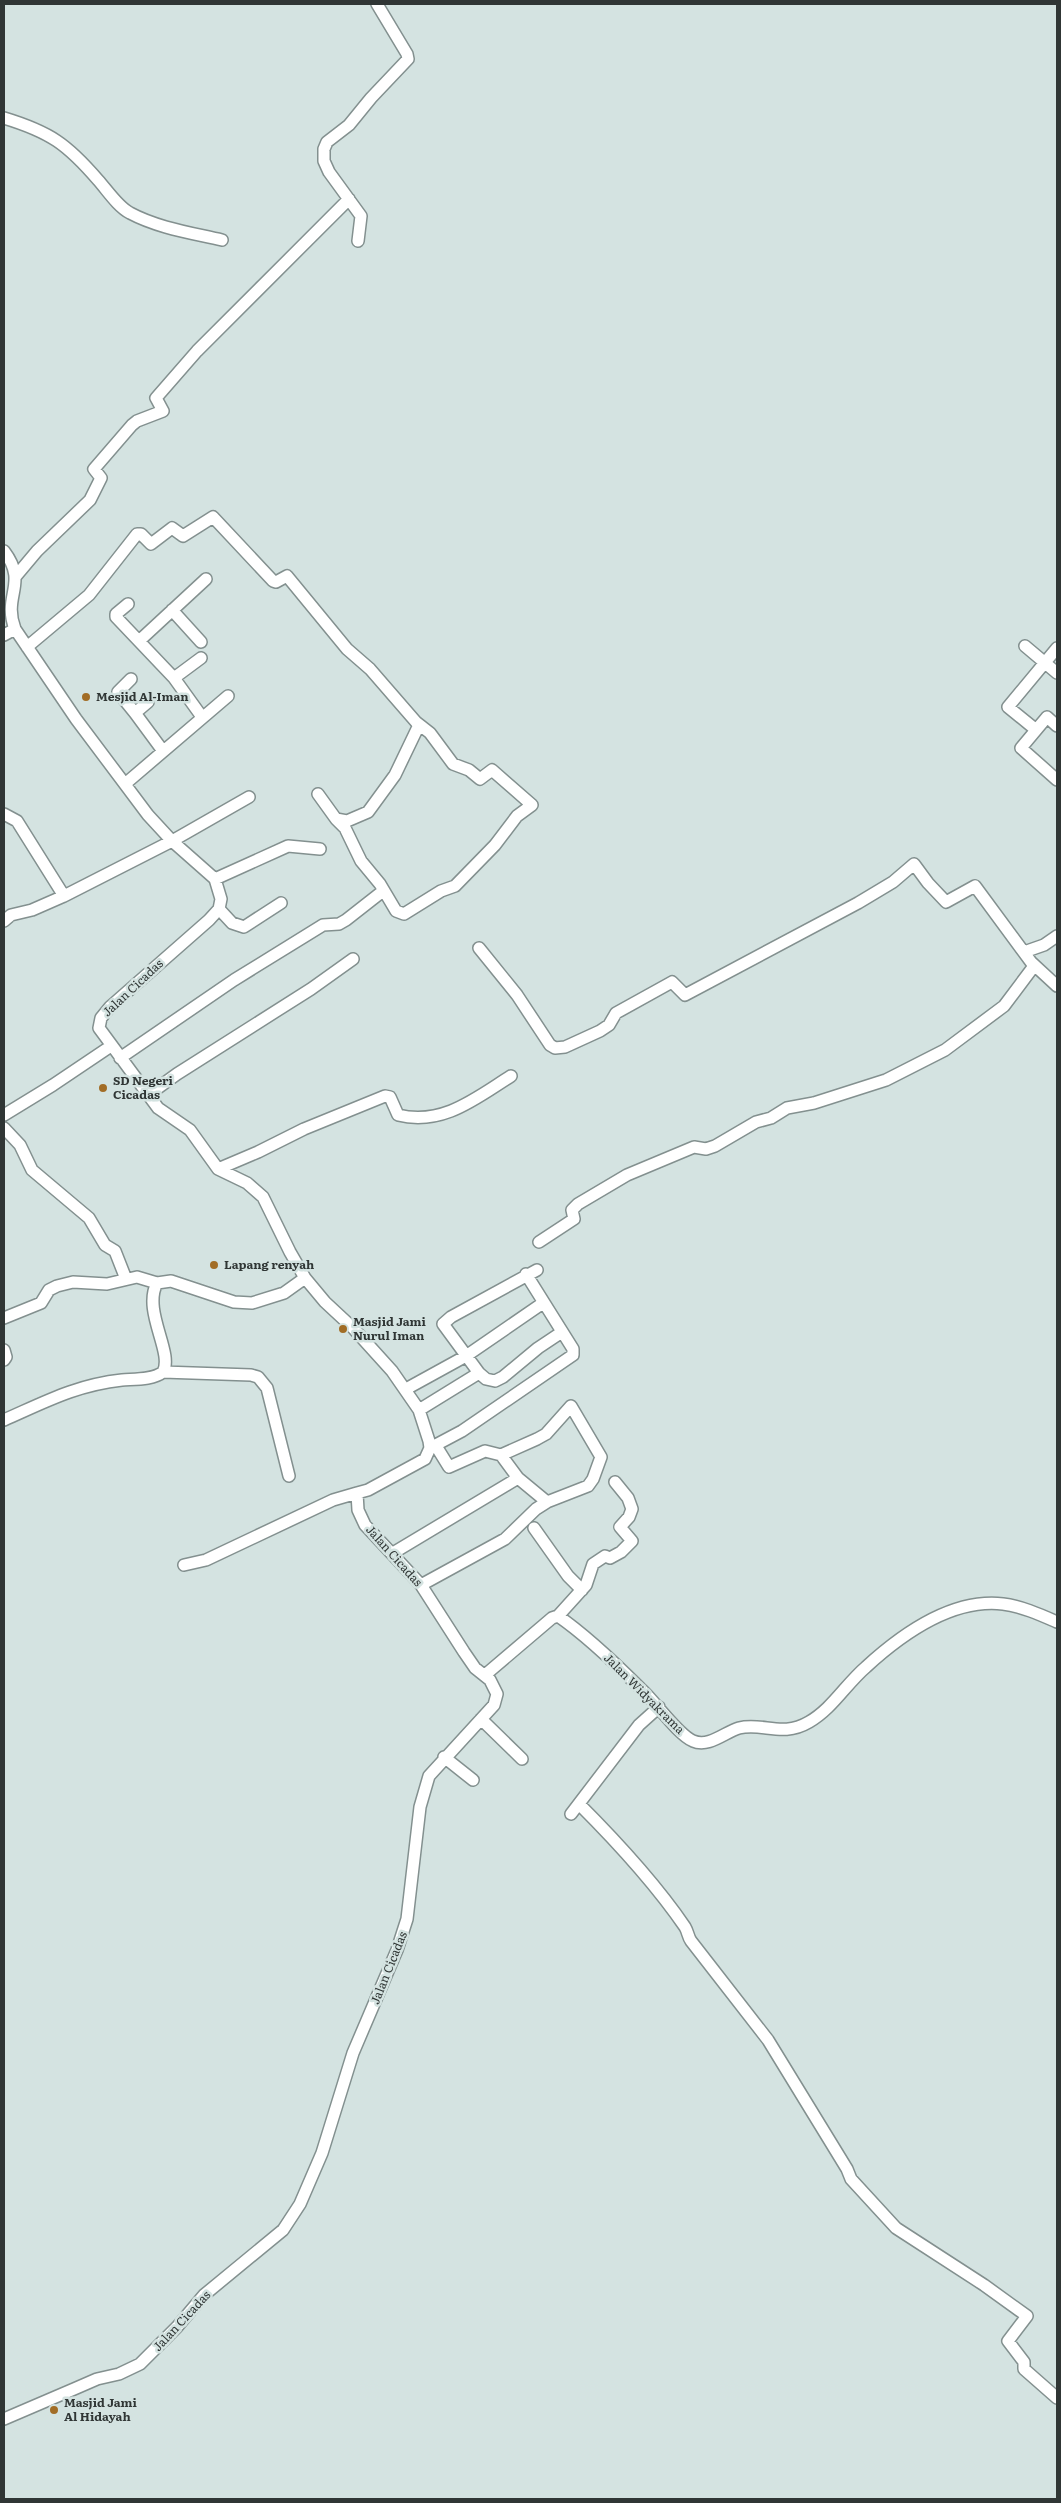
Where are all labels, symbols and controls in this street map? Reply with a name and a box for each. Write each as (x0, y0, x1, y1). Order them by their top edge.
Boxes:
place label: Mesjid Al-Iman (96, 687, 189, 705)
marker: Mesjid Al-Iman (80, 691, 92, 703)
street label: Jalan Cicadas (98, 954, 167, 1020)
place label: SD Negeri Cicadas (113, 1071, 174, 1103)
marker: SD Negeri Cicadas (97, 1082, 109, 1094)
place label: Lapang renyah (224, 1255, 314, 1273)
marker: Lapang renyah (208, 1259, 220, 1271)
place label: Masjid Jami Nurul Iman (353, 1312, 427, 1344)
marker: Masjid Jami Nurul Iman (337, 1323, 349, 1335)
street label: Jalan Cicadas (362, 1521, 428, 1590)
street label: Jalan Widyakrama (600, 1649, 690, 1738)
street label: Jalan Cicadas (365, 1928, 411, 2007)
street label: Jalan Cicadas (148, 2286, 215, 2355)
place label: Masjid Jami Al Hidayah (64, 2393, 138, 2425)
marker: Masjid Jami Al Hidayah (48, 2404, 60, 2416)

